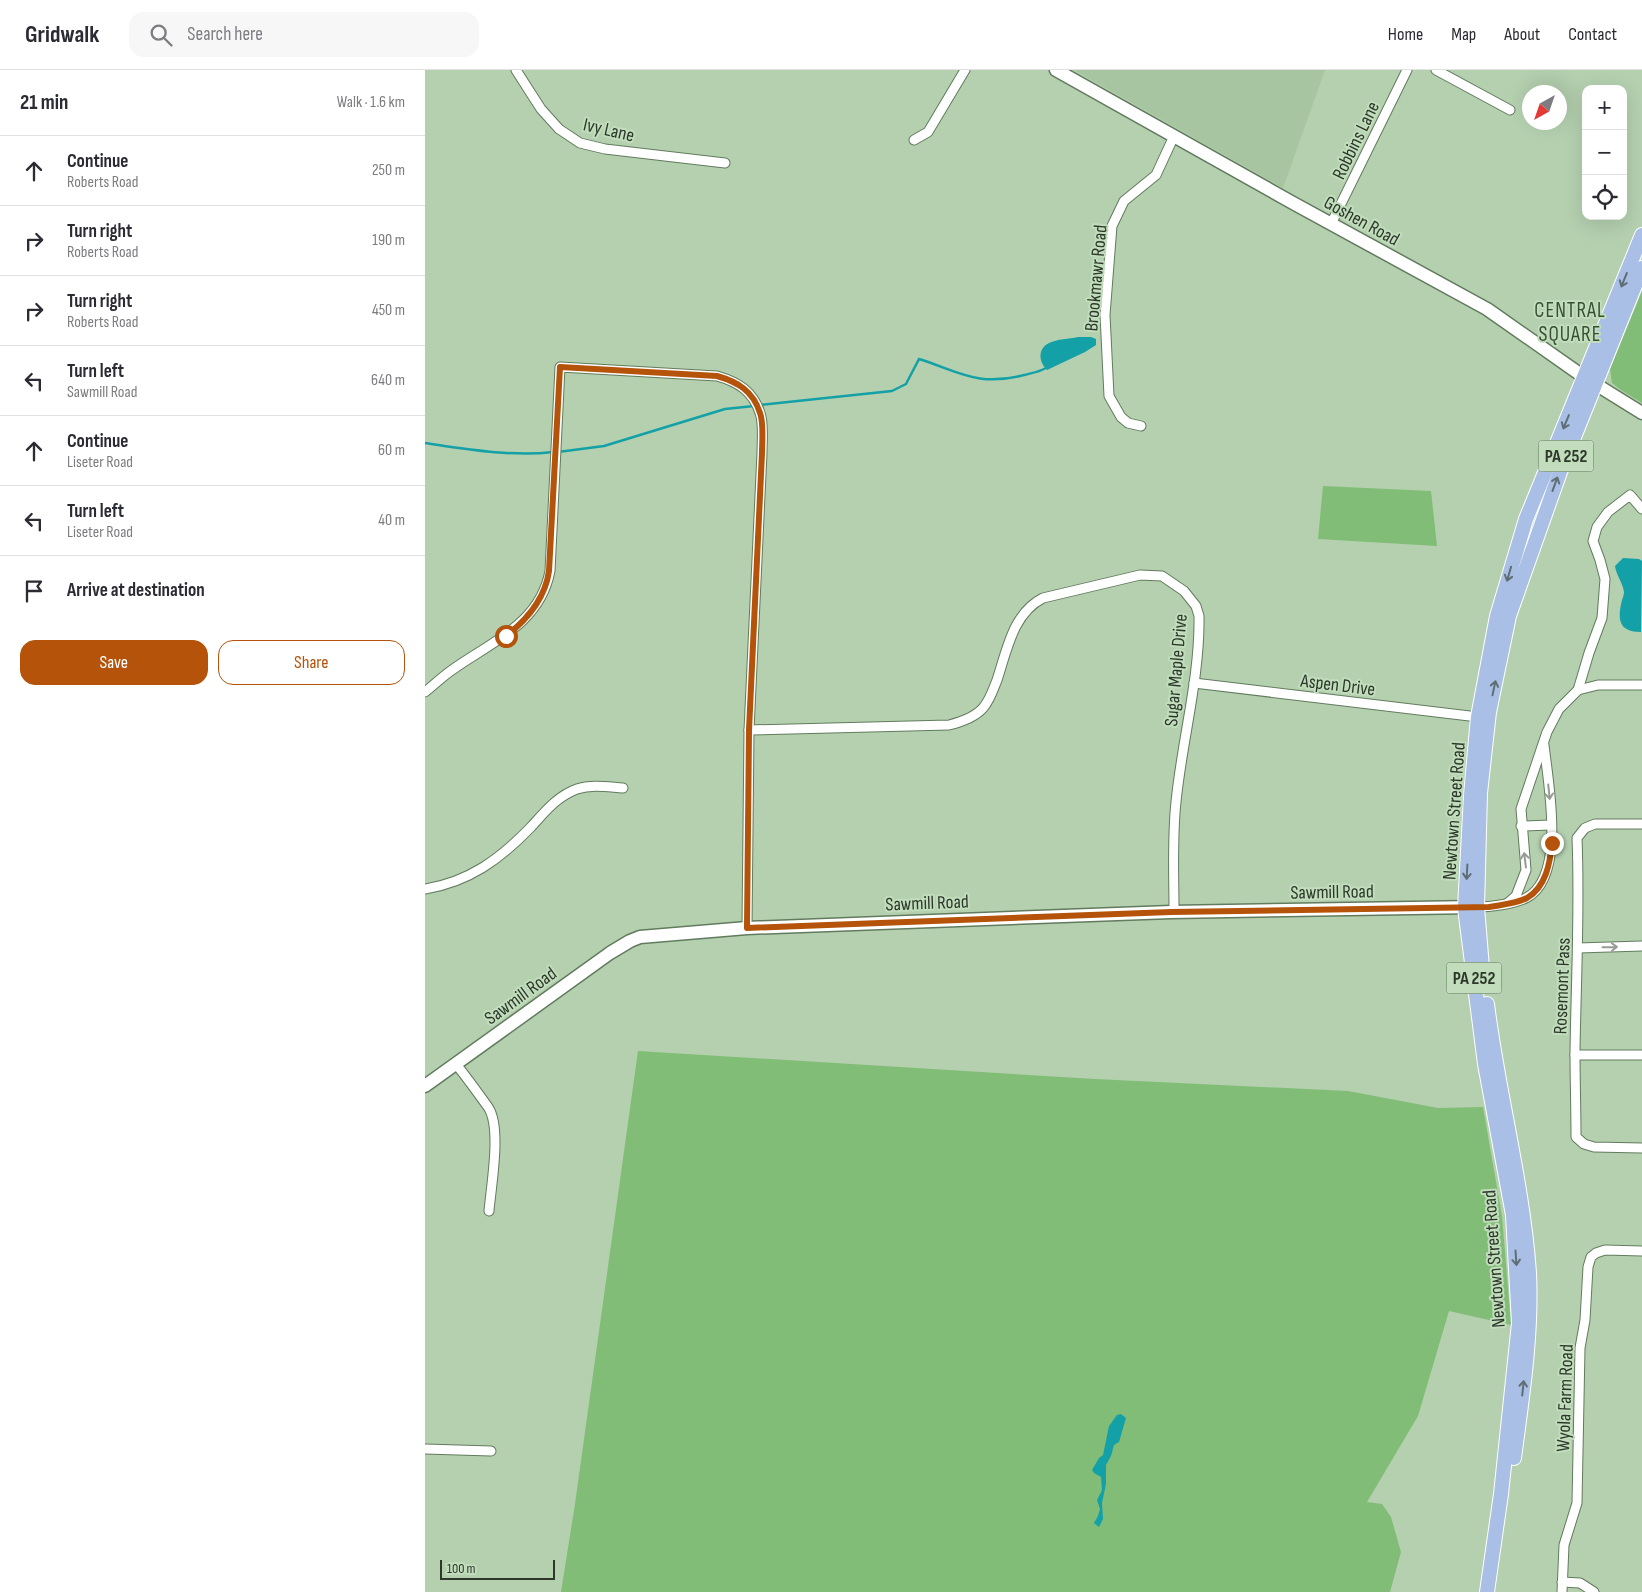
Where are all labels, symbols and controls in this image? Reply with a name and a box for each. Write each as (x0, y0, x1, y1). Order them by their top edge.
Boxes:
search box (129, 12, 479, 57)
text: Gridwalk (25, 20, 99, 49)
icon: search (147, 21, 175, 49)
text: Search here (187, 23, 263, 46)
text: Home (1388, 24, 1423, 45)
text: Map (1451, 24, 1476, 45)
text: About (1504, 24, 1540, 45)
text: Contact (1568, 24, 1617, 45)
north arrow (1522, 85, 1567, 130)
map controls (1582, 85, 1627, 220)
button: + (1582, 85, 1627, 130)
text: 21 min (20, 90, 68, 115)
text: Walk · 1.6 km (337, 93, 405, 112)
street label: Robbins Lane (1328, 98, 1385, 183)
street label: Ivy Lane (581, 113, 636, 147)
button: − (1582, 130, 1627, 175)
text: Continue (67, 150, 128, 173)
icon: ahead (20, 157, 48, 185)
text: 250 m (372, 161, 405, 180)
text: Roberts Road (67, 173, 138, 192)
button: locate (1582, 175, 1627, 220)
street label: Goshen Road (1319, 191, 1403, 251)
text: Turn right (67, 220, 132, 243)
street label: Brookmawr Road (1080, 224, 1113, 332)
icon: right (20, 227, 48, 255)
text: 190 m (372, 231, 405, 250)
text: Roberts Road (67, 243, 138, 262)
one-way arrow (1618, 272, 1628, 287)
text: Turn right (67, 290, 132, 313)
icon: right (20, 297, 48, 325)
district label: CENTRAL SQUARE (1534, 298, 1606, 347)
text: 450 m (372, 301, 405, 320)
text: Roberts Road (67, 313, 138, 332)
text: Turn left (67, 360, 124, 383)
icon: left (20, 367, 48, 395)
text: 640 m (371, 371, 405, 390)
text: Sawmill Road (67, 383, 137, 402)
one-way arrow (1560, 414, 1569, 429)
text: Continue (67, 430, 128, 453)
icon: ahead (20, 437, 48, 465)
text: 60 m (378, 441, 405, 460)
road number: PA 252 (1539, 441, 1593, 472)
text: Liseter Road (67, 453, 133, 472)
one-way arrow (1551, 477, 1560, 492)
text: Turn left (67, 500, 124, 523)
icon: left (20, 507, 48, 535)
text: 40 m (378, 511, 405, 530)
text: Liseter Road (67, 523, 133, 542)
one-way arrow (1504, 565, 1514, 581)
icon: arrive (20, 577, 48, 605)
text: Arrive at destination (67, 579, 205, 602)
street label: Sugar Maple Drive (1160, 613, 1193, 727)
route start (495, 625, 518, 648)
button: Save (20, 640, 208, 685)
button: Share (218, 640, 405, 685)
street label: Aspen Drive (1298, 669, 1376, 701)
one-way arrow (1490, 680, 1500, 696)
street label: Newtown Street Road (1438, 741, 1471, 881)
one-way arrow (1544, 784, 1554, 800)
route end (1541, 832, 1564, 855)
one-way arrow (1520, 852, 1530, 868)
one-way arrow (1462, 864, 1472, 880)
street label: Sawmill Road (1290, 880, 1374, 905)
street label: Sawmill Road (885, 891, 969, 916)
street label: Rosemont Pass (1549, 937, 1576, 1035)
one-way arrow (1602, 942, 1618, 952)
street label: Sawmill Road (480, 962, 561, 1030)
road number: PA 252 (1447, 962, 1501, 994)
street label: Newtown Street Road (1478, 1189, 1511, 1329)
one-way arrow (1511, 1250, 1520, 1266)
street label: Wyola Farm Road (1552, 1344, 1579, 1452)
one-way arrow (1518, 1380, 1528, 1396)
scale bar (440, 1557, 555, 1580)
text: 100 m (447, 1560, 476, 1577)

